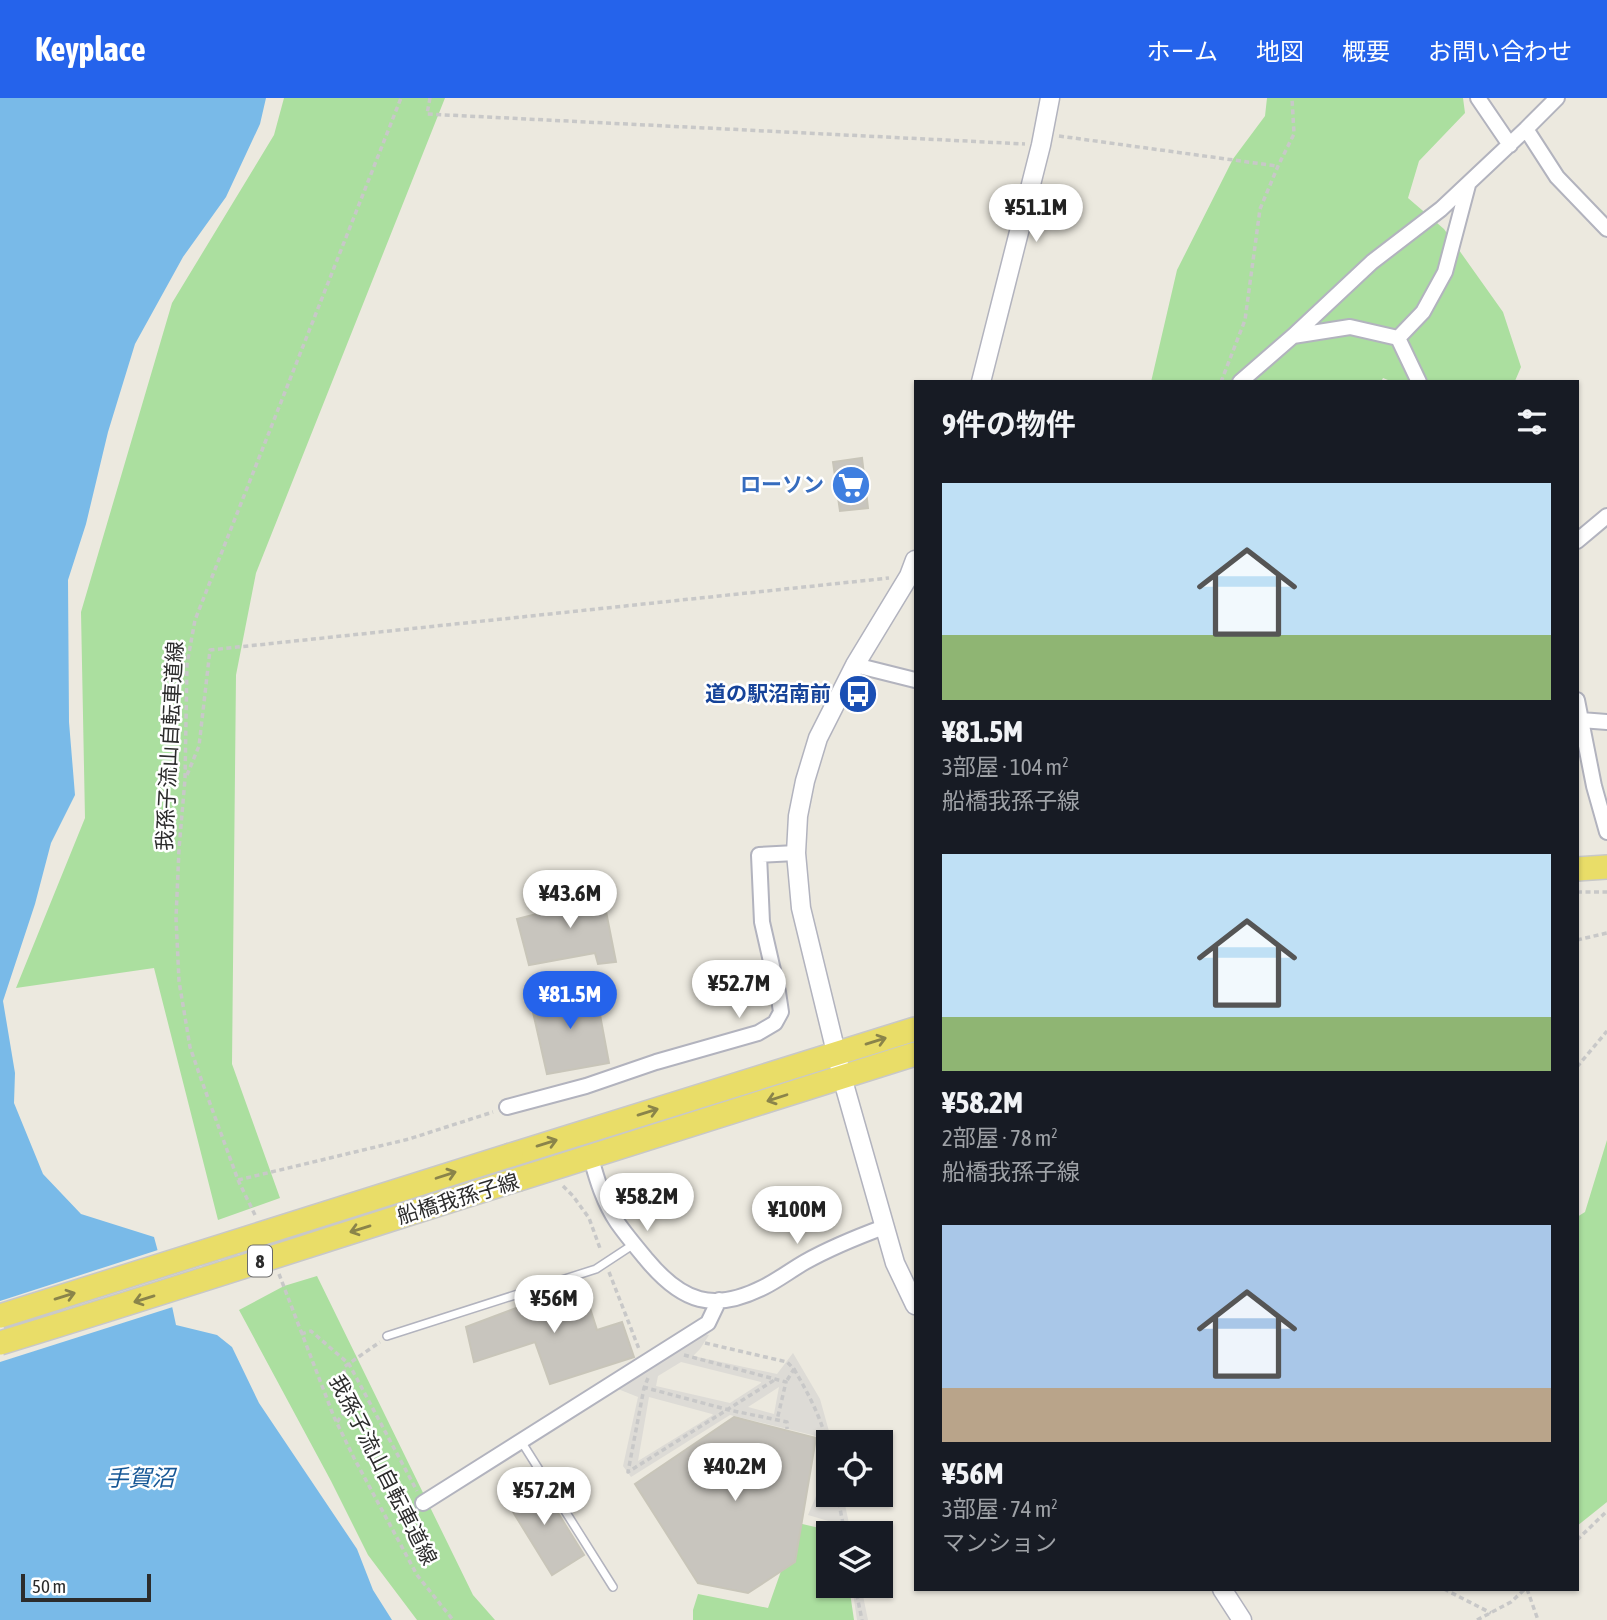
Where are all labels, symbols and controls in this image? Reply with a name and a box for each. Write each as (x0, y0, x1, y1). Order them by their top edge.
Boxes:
text: Keyplace (35, 30, 146, 68)
text: ホーム (1147, 38, 1218, 65)
text: 地図 (1256, 38, 1304, 65)
text: 概要 (1342, 38, 1390, 65)
text: お問い合わせ (1428, 38, 1572, 65)
pin: ¥51.1M (979, 184, 1093, 244)
text: ¥51.1M (1005, 194, 1067, 220)
icon: filters (1513, 403, 1551, 441)
text: 9件の物件 (942, 407, 1076, 441)
supermarket icon: ローソン (830, 464, 872, 506)
place label: ローソン (740, 472, 824, 496)
icon: home (1184, 529, 1310, 655)
street label: 我孫子流山自転車道線 (152, 640, 186, 851)
bus stop icon: 道の駅沼南前 (837, 673, 879, 715)
place label: 道の駅沼南前 (705, 681, 831, 705)
text: ¥81.5M (942, 714, 1023, 748)
text: 3部屋 · 104 m² (942, 754, 1069, 780)
text: 船橋我孫子線 (942, 788, 1080, 814)
pin: ¥43.6M (513, 870, 627, 930)
text: ¥43.6M (539, 880, 601, 906)
icon: home (1184, 900, 1310, 1026)
pin: ¥52.7M (682, 960, 796, 1020)
text: ¥52.7M (708, 970, 770, 996)
pin: ¥81.5M (513, 972, 627, 1031)
text: ¥81.5M (539, 981, 601, 1007)
one-way arrow (864, 1034, 886, 1047)
text: ¥58.2M (942, 1085, 1023, 1119)
one-way arrow (766, 1092, 788, 1105)
one-way arrow (636, 1105, 658, 1118)
text: 2部屋 · 78 m² (942, 1125, 1058, 1151)
one-way arrow (535, 1136, 557, 1149)
text: 船橋我孫子線 (942, 1159, 1080, 1185)
street label: 船橋我孫子線 (394, 1168, 521, 1228)
one-way arrow (434, 1168, 456, 1181)
pin: ¥58.2M (590, 1174, 704, 1233)
text: ¥58.2M (616, 1183, 678, 1209)
pin: ¥100M (748, 1186, 846, 1246)
text: ¥100M (768, 1196, 826, 1222)
one-way arrow (350, 1223, 372, 1236)
road number: 8 (248, 1246, 272, 1276)
icon: home (1184, 1271, 1310, 1397)
pin: ¥56M (513, 1276, 595, 1335)
text: ¥56M (530, 1285, 578, 1311)
one-way arrow (54, 1288, 76, 1301)
one-way arrow (133, 1294, 155, 1307)
street label: 我孫子流山自転車道線 (326, 1371, 442, 1569)
map controls (816, 1430, 893, 1598)
button: locate (816, 1430, 893, 1507)
pin: ¥40.2M (678, 1444, 792, 1503)
text: ¥40.2M (704, 1453, 766, 1479)
text: ¥56M (942, 1456, 1004, 1490)
water label: 手賀沼 (106, 1465, 178, 1491)
pin: ¥57.2M (487, 1468, 601, 1527)
text: ¥57.2M (513, 1477, 575, 1503)
text: 3部屋 · 74 m² (942, 1496, 1058, 1522)
button: layers (816, 1521, 893, 1598)
text: マンション (942, 1530, 1057, 1556)
scale bar (21, 1571, 150, 1603)
text: 50 m (32, 1575, 66, 1597)

